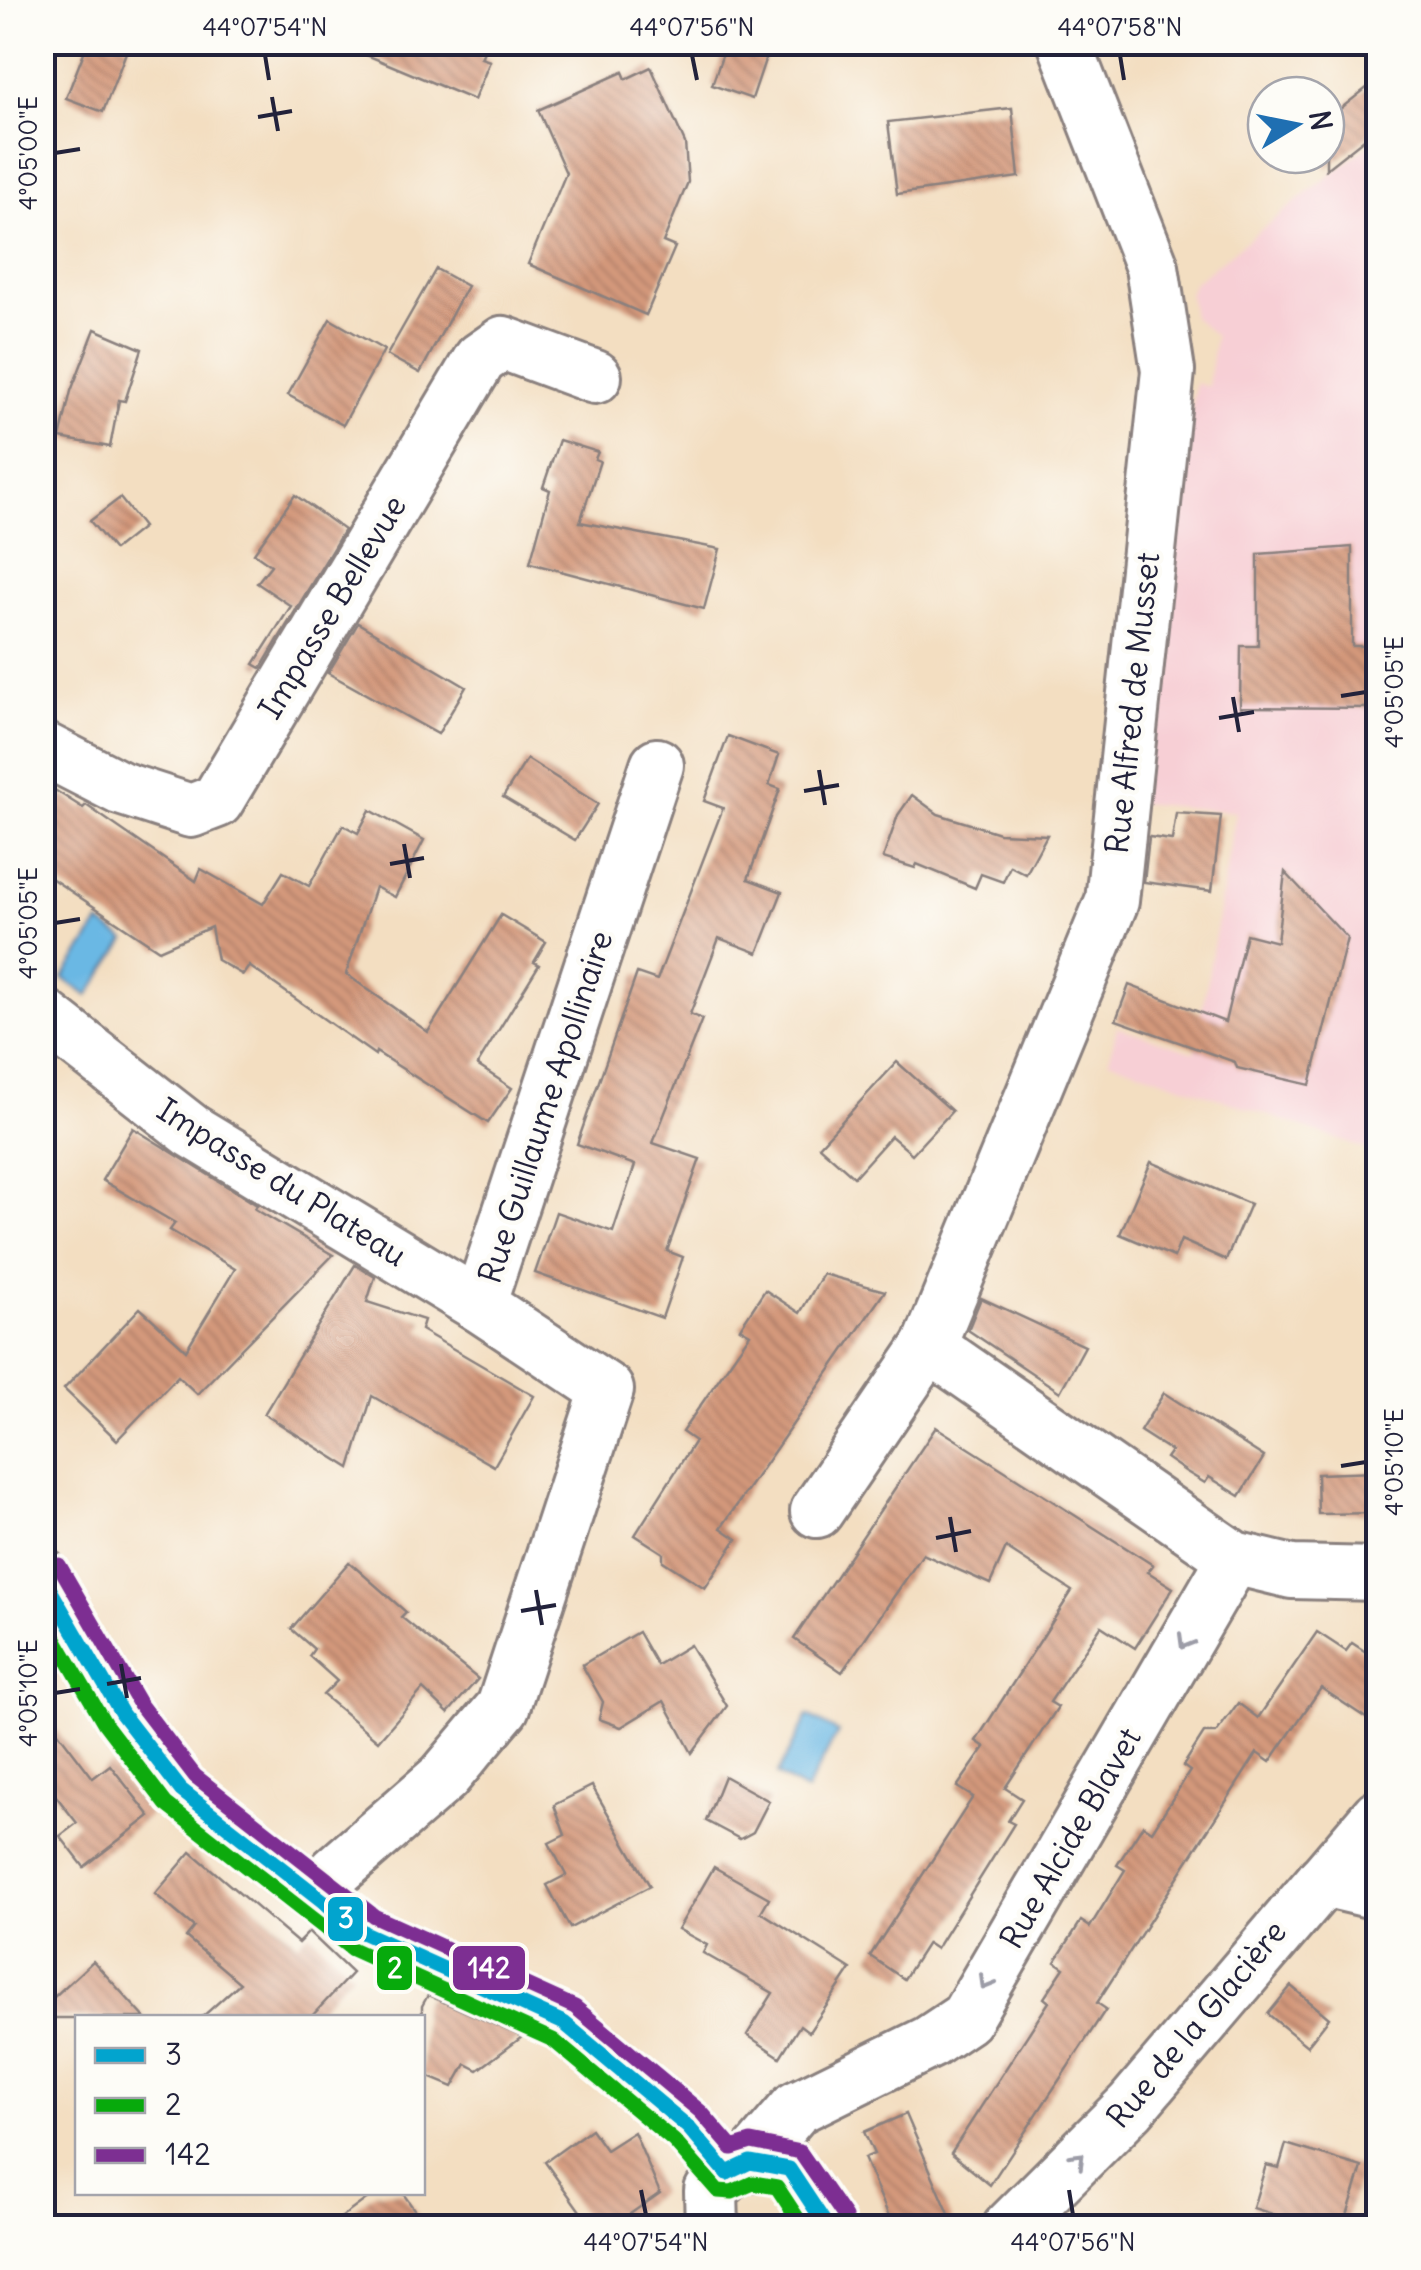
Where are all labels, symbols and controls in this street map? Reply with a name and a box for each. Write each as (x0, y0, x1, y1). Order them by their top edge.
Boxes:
text: 44°07'54"N (202, 11, 328, 43)
text: 44°07'56"N (630, 11, 754, 43)
text: 44°07'58"N (1058, 11, 1182, 43)
north arrow (1246, 75, 1346, 175)
text: 4°05'00"E (12, 96, 44, 210)
text: N (1301, 108, 1340, 133)
street label: Impasse Bellevue (249, 488, 415, 726)
street label: Rue Alfred de Musset (1096, 550, 1168, 856)
text: 4°05'05"E (1378, 636, 1410, 748)
text: 4°05'05"E (12, 867, 44, 979)
street label: Rue Guillaume Apollinaire (469, 926, 621, 1288)
street label: Impasse du Plateau (150, 1089, 414, 1275)
text: 4°05'10"E (1378, 1408, 1410, 1516)
one-way arrow (1177, 1631, 1197, 1649)
text: 4°05'10"E (12, 1639, 44, 1747)
street label: Rue Alcide Blavet (990, 1720, 1150, 1956)
line badge: 3 (326, 1895, 365, 1943)
text: 3 (338, 1900, 354, 1936)
street label: Rue de la Glacière (1097, 1912, 1295, 2136)
line badge: 2 (375, 1944, 414, 1992)
line badge: 142 (451, 1944, 527, 1992)
text: 2 (387, 1950, 403, 1986)
text: 142 (468, 1950, 510, 1986)
one-way arrow (979, 1973, 998, 1991)
legend (75, 2015, 425, 2195)
text: 3 (165, 2035, 182, 2073)
text: 2 (165, 2085, 181, 2123)
text: 142 (165, 2135, 211, 2173)
one-way arrow (1066, 2152, 1084, 2170)
text: 44°07'54"N (583, 2226, 709, 2258)
text: 44°07'56"N (1011, 2226, 1135, 2258)

